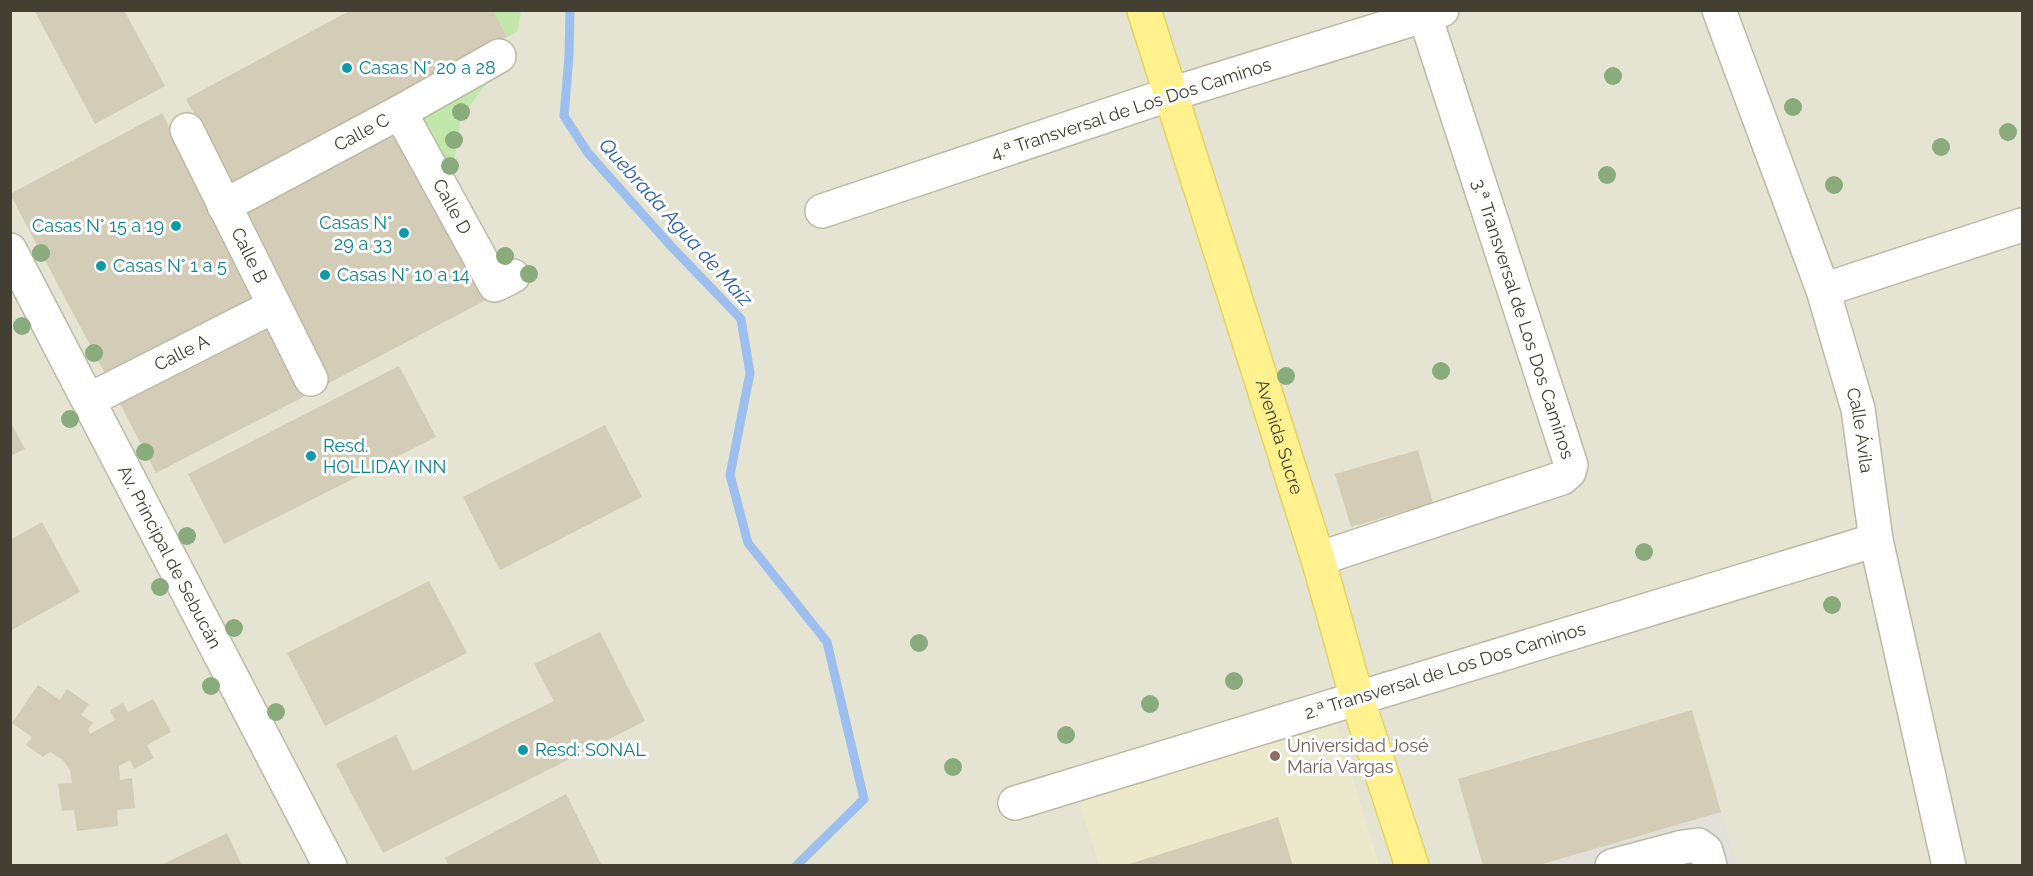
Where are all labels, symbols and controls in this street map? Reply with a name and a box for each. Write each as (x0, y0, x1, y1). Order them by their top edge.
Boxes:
street label: 4.ª Transversal de Los Dos Caminos (988, 53, 1274, 164)
place label: Casas N° 20 a 28 (359, 57, 496, 78)
marker: Casas N° 20 a 28 (340, 61, 354, 75)
street label: Calle C (330, 109, 393, 155)
water label: Quebrada Agua de Maíz (594, 133, 758, 311)
street label: Calle D (429, 175, 476, 238)
street label: 3.ª Transversal de Los Dos Caminos (1468, 176, 1579, 462)
place label: Casas N° 29 a 33 (319, 212, 392, 254)
place label: Casas N° 15 a 19 (32, 215, 164, 236)
marker: Casas N° 15 a 19 (169, 219, 183, 233)
street label: Calle B (227, 224, 272, 286)
marker: Casas N° 29 a 33 (397, 226, 411, 240)
place label: Casas N° 1 a 5 (113, 255, 227, 276)
marker: Casas N° 1 a 5 (94, 259, 108, 273)
place label: Casas N° 10 a 14 (337, 264, 470, 285)
marker: Casas N° 10 a 14 (318, 268, 332, 282)
street label: Calle A (151, 330, 212, 375)
street label: Avenida Sucre (1252, 377, 1308, 498)
street label: Calle Ávila (1842, 385, 1878, 474)
place label: Resd. HOLLIDAY INN (323, 435, 446, 477)
marker: Resd. HOLLIDAY INN (304, 449, 318, 463)
street label: Av. Principal de Sebucán (114, 462, 226, 652)
street label: 2.ª Transversal de Los Dos Caminos (1302, 618, 1588, 723)
place label: Universidad José María Vargas (1287, 735, 1429, 777)
place label: Resd: SONAL (535, 739, 646, 760)
marker: Resd: SONAL (516, 743, 530, 757)
marker: Universidad José María Vargas (1268, 749, 1282, 763)

